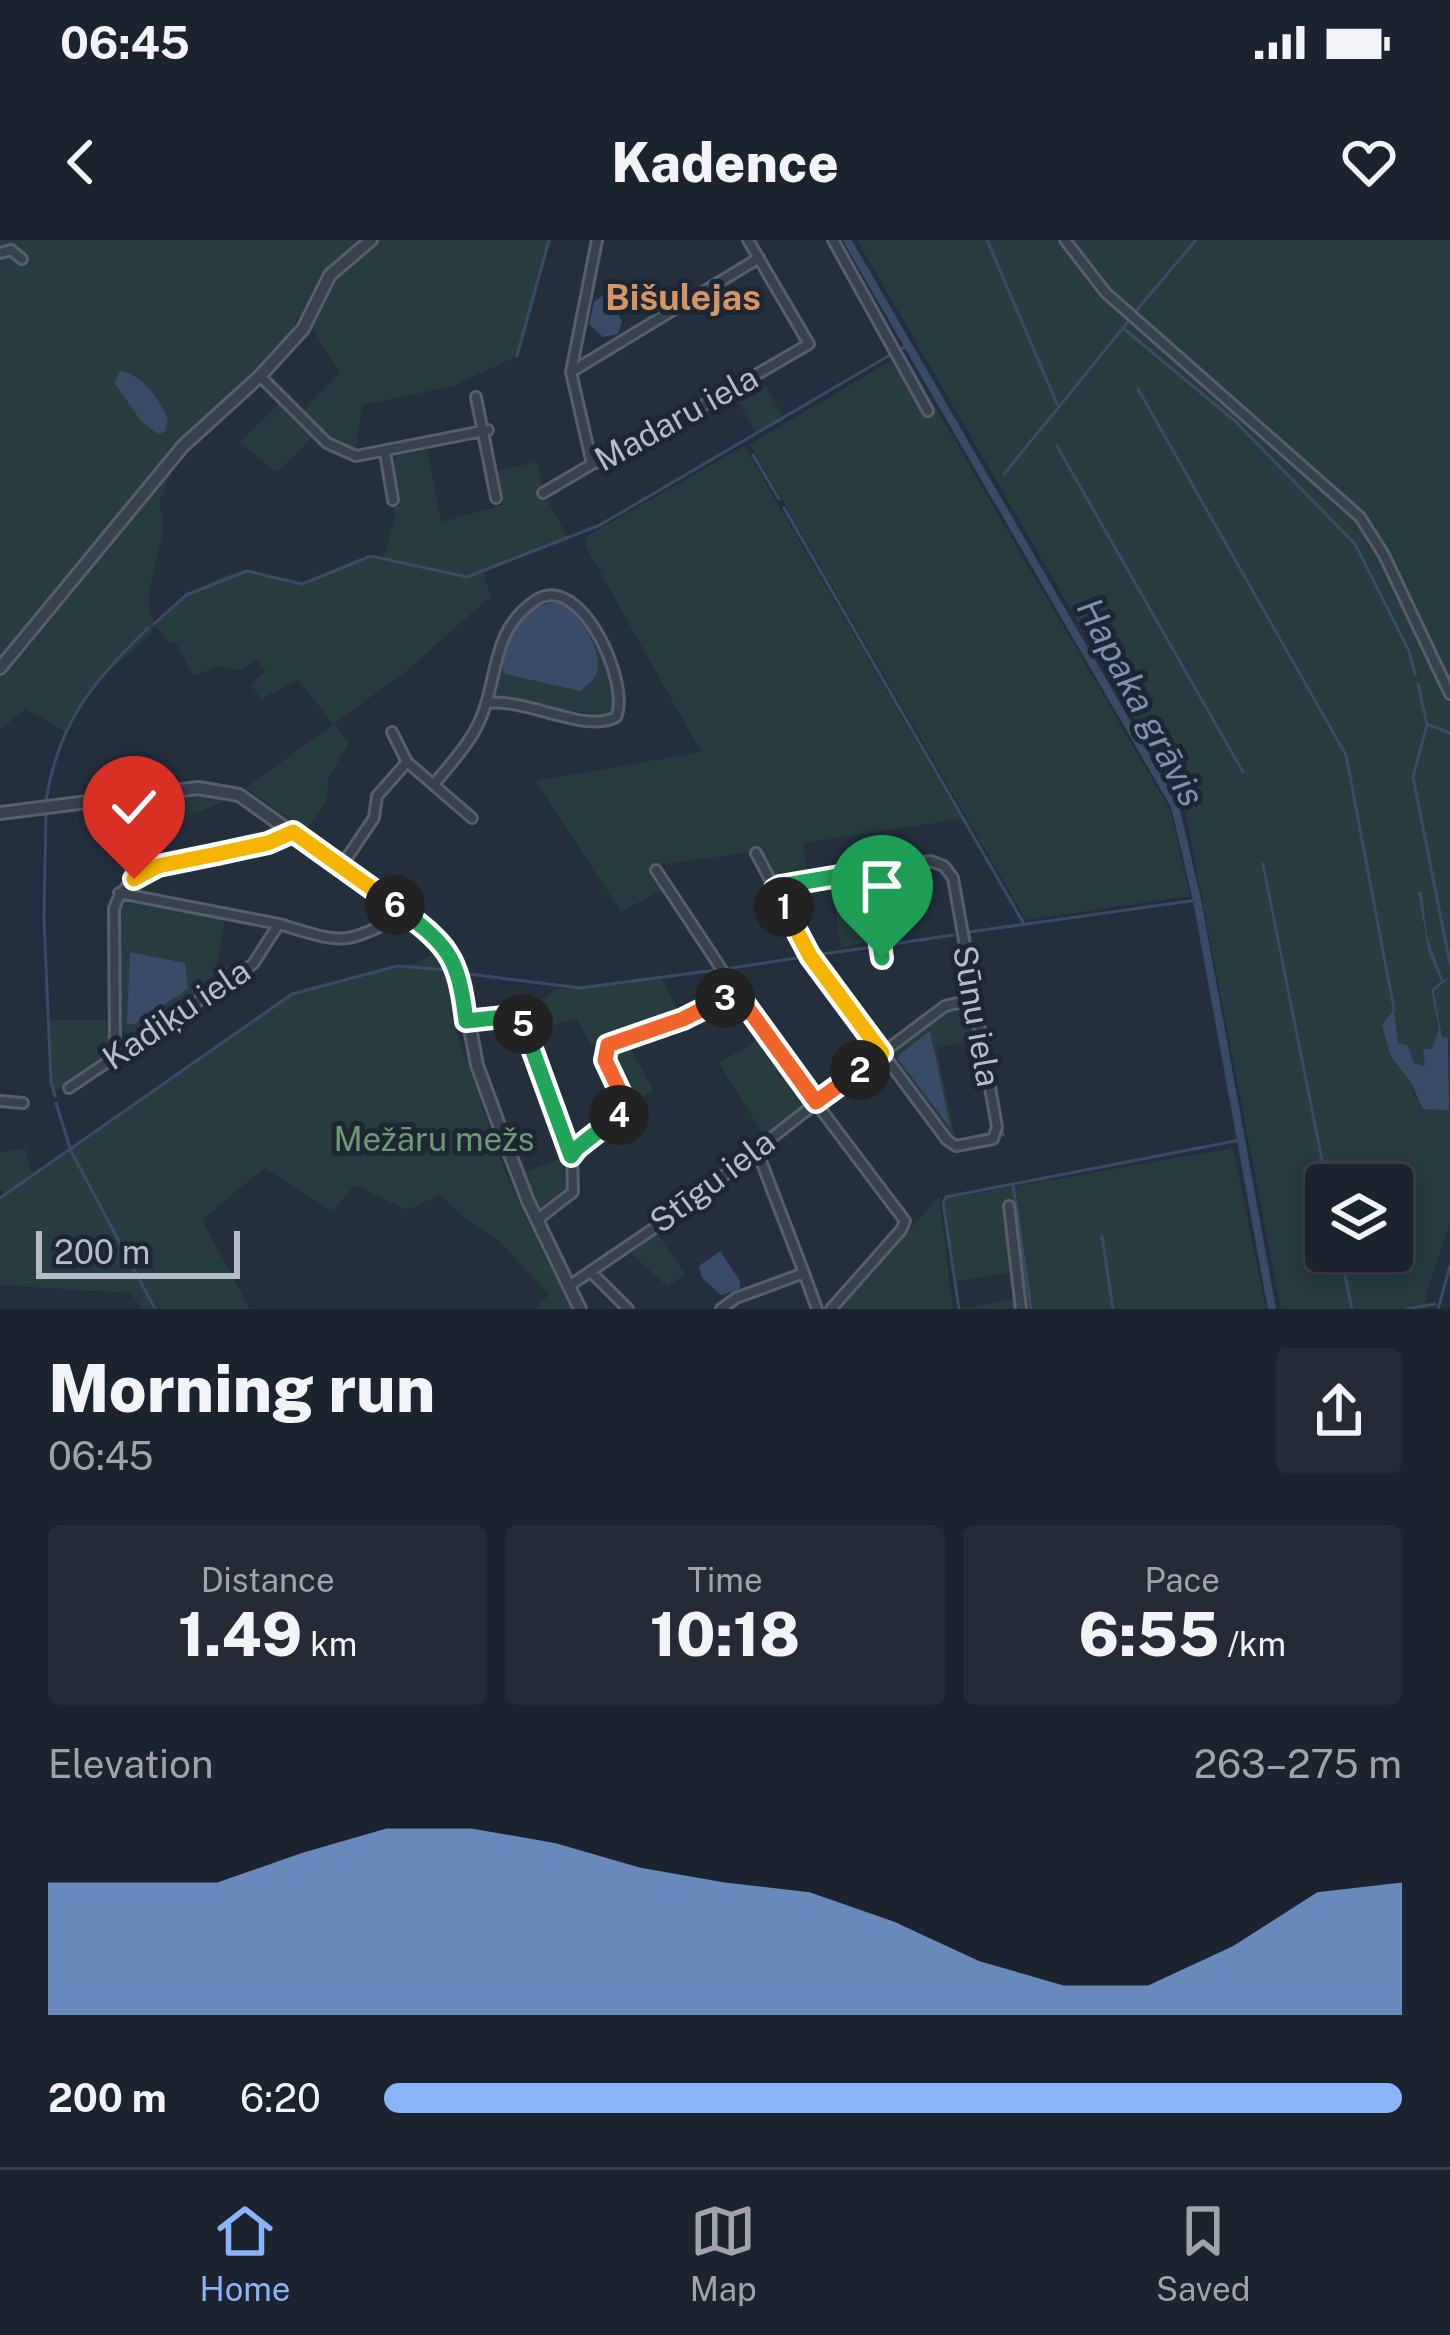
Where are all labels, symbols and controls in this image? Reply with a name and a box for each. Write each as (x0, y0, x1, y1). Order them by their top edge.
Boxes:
text: 06:45 (60, 16, 190, 69)
icon: back (48, 129, 114, 195)
icon: heart (1336, 129, 1402, 195)
text: Kadence (611, 131, 839, 194)
district label: Bišulejas (605, 276, 761, 318)
street label: Madaru iela (588, 358, 764, 478)
water label: Hapaka grāvis (1069, 591, 1213, 813)
pin (83, 756, 185, 879)
icon: check (101, 774, 167, 840)
pin (831, 835, 933, 958)
icon: arrive (849, 853, 915, 919)
pin: 6 (365, 875, 425, 935)
pin: 1 (754, 877, 814, 937)
text: 6 (384, 886, 406, 924)
text: 1 (777, 888, 791, 926)
street label: Sūnu iela (946, 942, 1008, 1090)
street label: Kadiķu iela (95, 951, 257, 1077)
pin: 3 (695, 968, 755, 1028)
text: 3 (714, 979, 736, 1017)
pin: 5 (493, 994, 553, 1054)
text: 5 (512, 1005, 534, 1043)
pin: 2 (830, 1040, 890, 1100)
text: 2 (850, 1051, 870, 1089)
pin: 4 (589, 1085, 649, 1145)
text: 4 (608, 1096, 630, 1134)
park label: Mežāru mežs (333, 1120, 535, 1158)
street label: Stīgu iela (642, 1122, 782, 1240)
map controls (1305, 1164, 1413, 1272)
button: layers (1305, 1164, 1413, 1272)
scale bar (36, 1225, 240, 1278)
text: 200 m (54, 1233, 150, 1271)
button: share (1276, 1348, 1402, 1474)
text: Morning run (48, 1349, 435, 1427)
text: 06:45 (48, 1433, 154, 1479)
text: Distance (201, 1561, 335, 1599)
text: Time (687, 1561, 763, 1599)
text: Pace (1145, 1561, 1220, 1599)
text: 1.49 (178, 1599, 302, 1670)
text: 10:18 (650, 1599, 800, 1670)
text: 6:55 (1079, 1599, 1219, 1670)
text: km (302, 1625, 357, 1663)
text: /km (1219, 1625, 1286, 1663)
text: Elevation (48, 1741, 214, 1787)
text: 263–275 m (1194, 1741, 1402, 1787)
text: 200 m (48, 2075, 167, 2121)
text: 6:20 (240, 2075, 321, 2121)
tab: Home (200, 2198, 291, 2308)
tab: Map (690, 2198, 757, 2308)
tab: Saved (1156, 2198, 1250, 2308)

